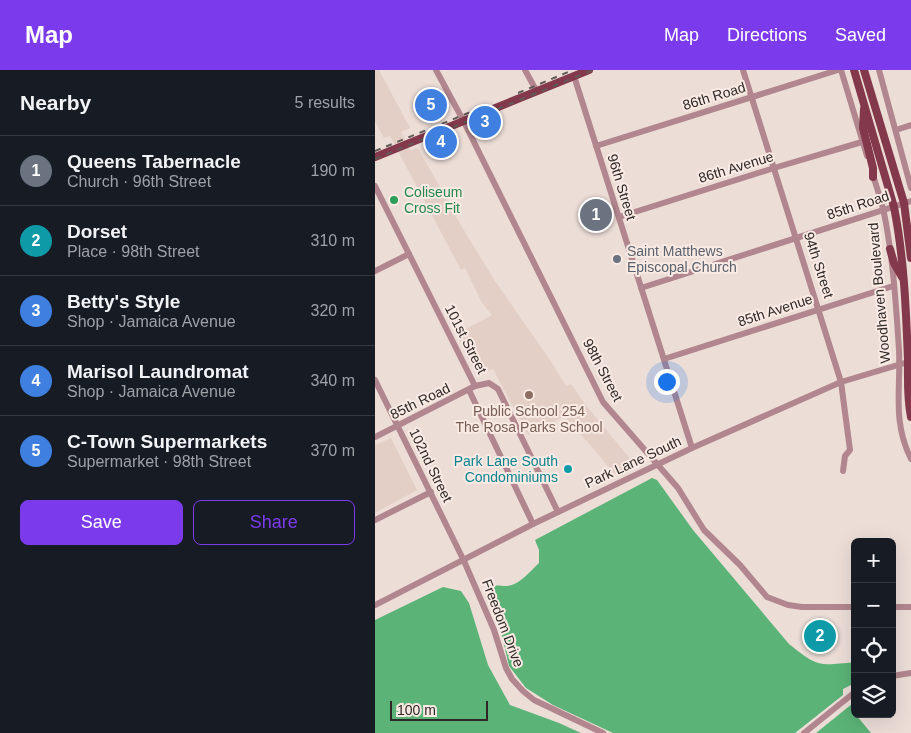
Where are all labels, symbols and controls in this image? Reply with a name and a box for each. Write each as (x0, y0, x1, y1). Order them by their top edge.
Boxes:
text: Map (25, 21, 73, 48)
text: Map (664, 25, 699, 45)
text: Directions (727, 25, 807, 45)
text: Saved (835, 25, 886, 45)
street label: 86th Road (681, 79, 747, 113)
pin: 5 (415, 86, 447, 124)
text: Nearby (20, 91, 91, 114)
text: 5 results (295, 94, 355, 111)
pin: 3 (469, 103, 501, 141)
pin: 4 (425, 123, 457, 161)
street label: 86th Avenue (697, 148, 776, 186)
text: Queens Tabernacle (67, 151, 241, 172)
street label: 96th Street (604, 152, 640, 222)
text: 1 (32, 162, 40, 179)
text: 190 m (311, 162, 355, 179)
text: Church · 96th Street (67, 173, 211, 190)
place label: Coliseum Cross Fit (404, 184, 462, 216)
street label: 85th Road (825, 187, 891, 223)
marker: Coliseum Cross Fit (388, 194, 400, 206)
pin: 1 (580, 196, 612, 234)
text: Dorset (67, 221, 127, 242)
street label: Woodhaven Boulevard (865, 222, 893, 364)
street label: 94th Street (801, 230, 837, 300)
text: 2 (32, 232, 40, 249)
text: 310 m (311, 232, 355, 249)
text: Place · 98th Street (67, 243, 200, 260)
place label: Saint Matthews Episcopal Church (627, 243, 737, 275)
marker: Saint Matthews Episcopal Church (611, 253, 623, 265)
street label: 85th Avenue (736, 290, 815, 330)
text: Betty's Style (67, 291, 180, 312)
text: 3 (32, 302, 40, 319)
text: 320 m (311, 302, 355, 319)
street label: 101st Street (442, 302, 490, 376)
text: Shop · Jamaica Avenue (67, 313, 236, 330)
street label: 98th Street (580, 336, 626, 404)
text: Marisol Laundromat (67, 361, 249, 382)
your location (654, 369, 680, 395)
text: 4 (32, 372, 40, 389)
text: 340 m (311, 372, 355, 389)
street label: 85th Road (387, 380, 453, 422)
text: Shop · Jamaica Avenue (67, 383, 236, 400)
marker: Public School 254 The Rosa Parks School (523, 389, 535, 401)
place label: Public School 254 The Rosa Parks School (455, 403, 603, 435)
street label: 102nd Street (406, 425, 456, 505)
text: C‑Town Supermarkets (67, 431, 267, 452)
street label: Park Lane South (582, 433, 684, 491)
text: 5 (32, 442, 40, 459)
text: 370 m (311, 442, 355, 459)
text: Supermarket · 98th Street (67, 453, 251, 470)
place label: Park Lane South Condominiums (454, 453, 558, 485)
marker: Park Lane South Condominiums (562, 463, 574, 475)
button: Save (20, 500, 183, 545)
button: Share (193, 500, 355, 545)
map controls (851, 538, 896, 718)
button: + (851, 538, 896, 583)
street label: Freedom Drive (479, 577, 527, 669)
button: − (851, 583, 896, 628)
pin: 2 (804, 617, 836, 655)
button: locate (851, 628, 896, 673)
button: layers (851, 673, 896, 718)
scale bar (390, 698, 487, 721)
text: 100 m (397, 702, 436, 718)

